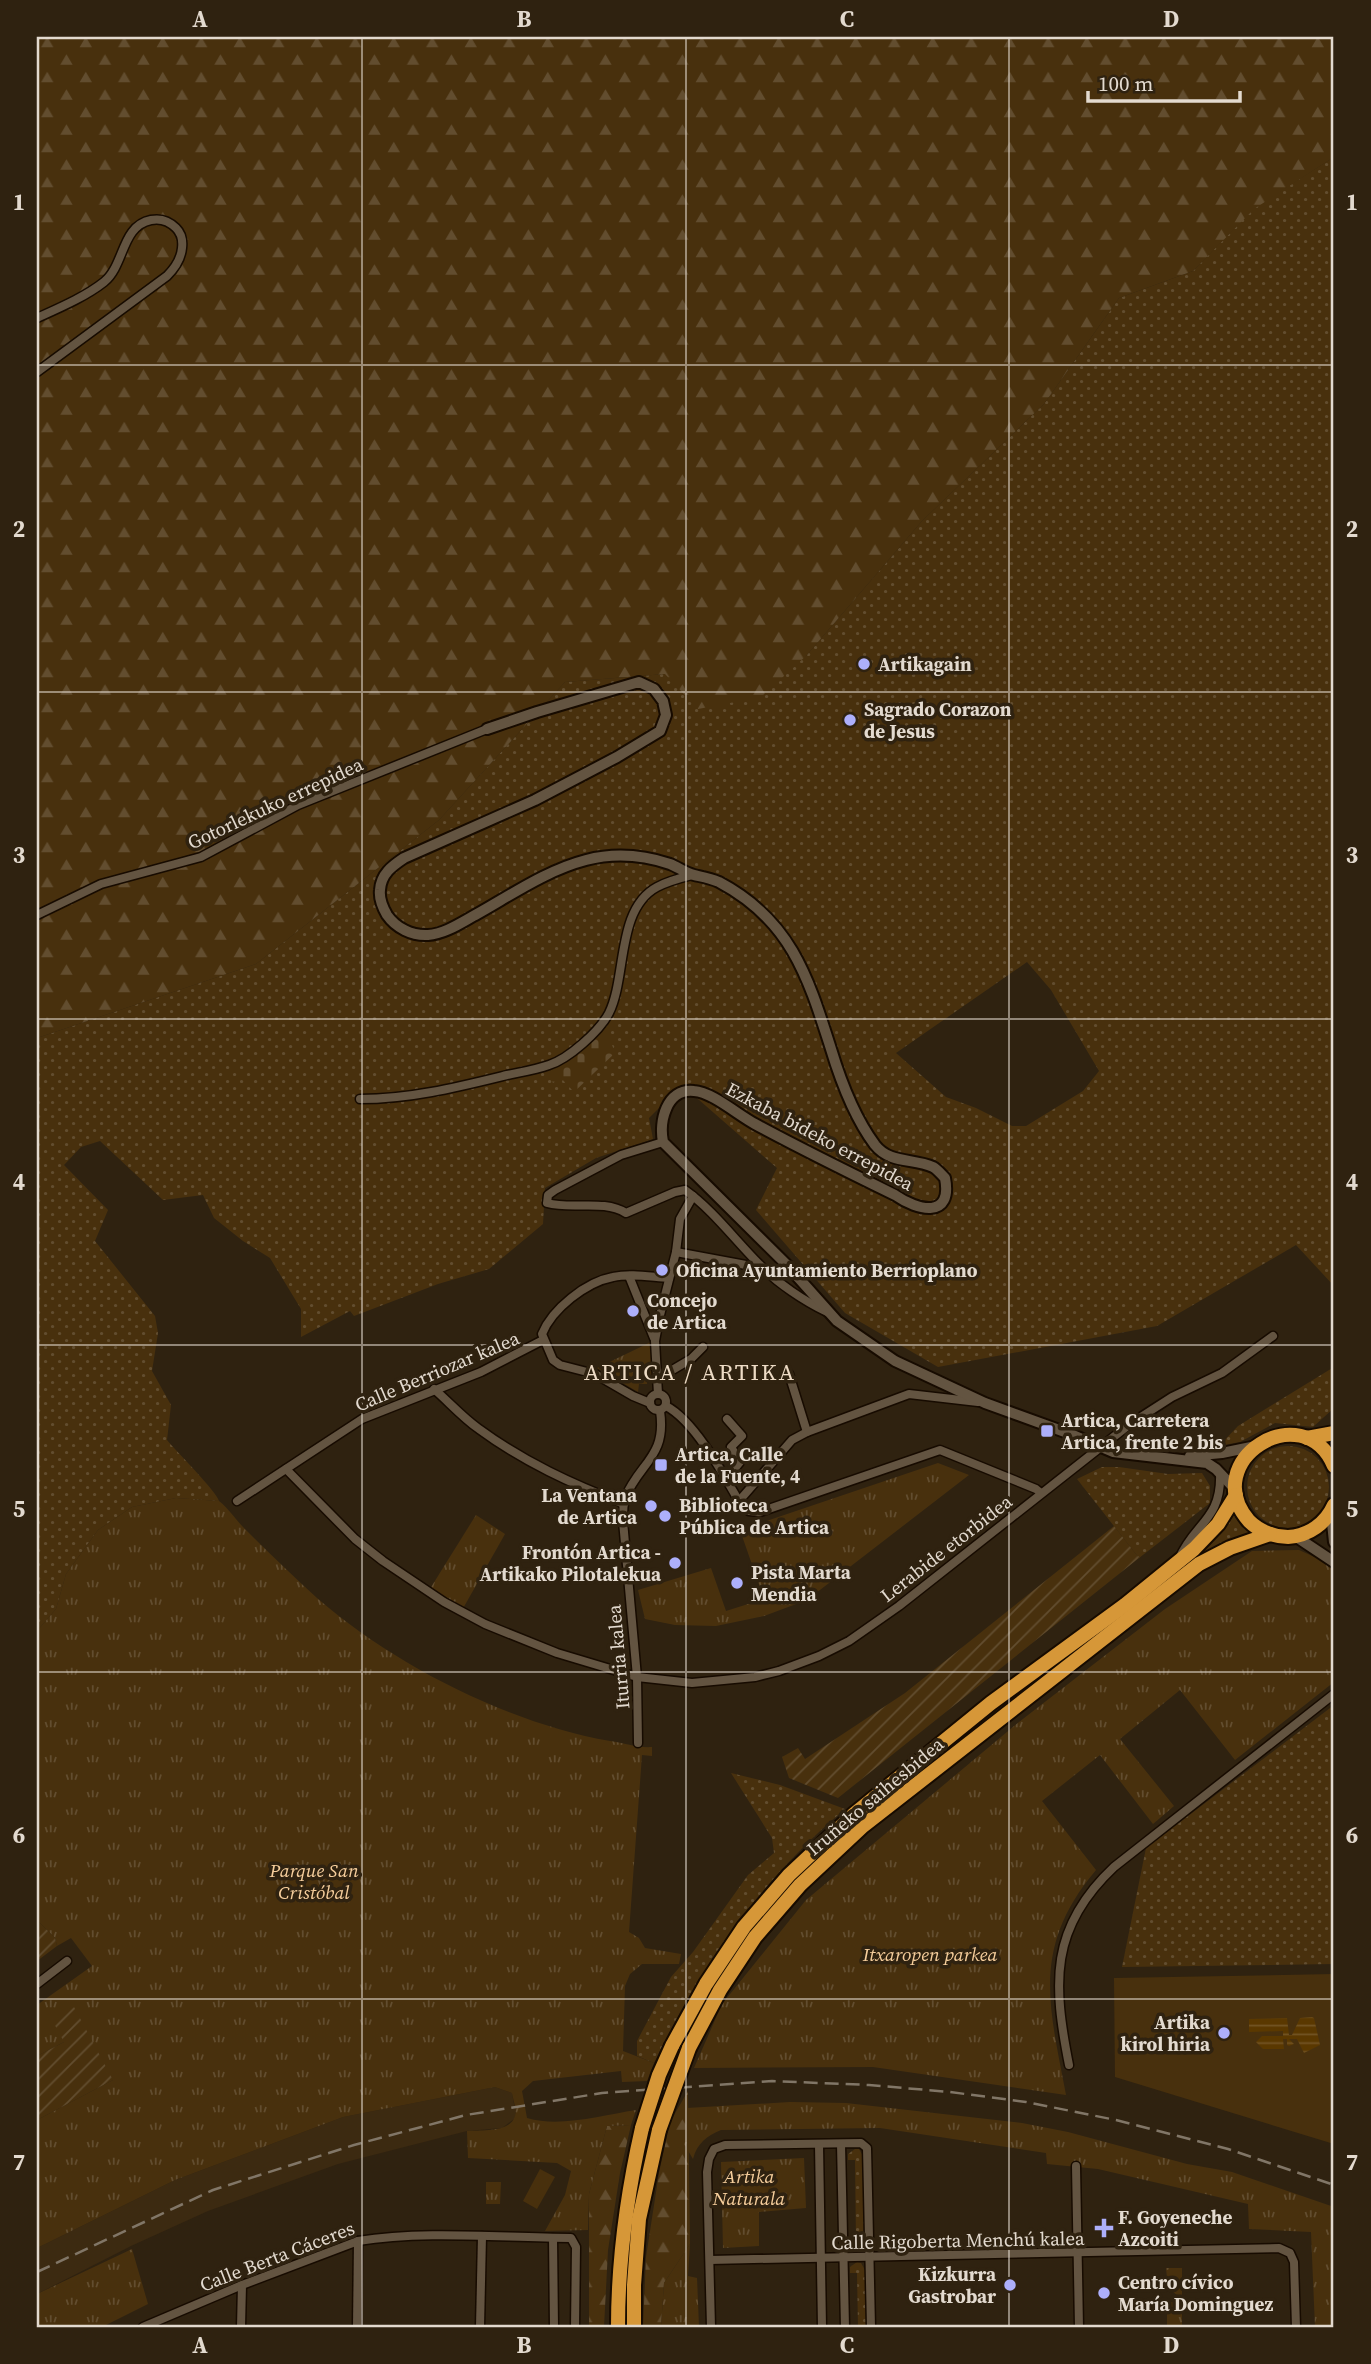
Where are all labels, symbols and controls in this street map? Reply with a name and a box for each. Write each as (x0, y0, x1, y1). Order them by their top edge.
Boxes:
text: A (192, 3, 208, 35)
text: B (517, 3, 532, 35)
text: C (840, 3, 854, 35)
text: D (1163, 3, 1179, 35)
scale bar (1088, 60, 1240, 104)
text: 100 m (1098, 69, 1153, 98)
text: 1 (13, 186, 25, 218)
text: 1 (1346, 186, 1358, 218)
text: 2 (13, 513, 25, 545)
text: 2 (1346, 513, 1358, 545)
place label: Artikagain (878, 651, 972, 677)
marker: Artikagain (856, 656, 872, 672)
place label: Sagrado Corazon de Jesus (864, 696, 1012, 744)
marker: Sagrado Corazon de Jesus (842, 712, 858, 728)
street label: Gotorlekuko errepidea (183, 751, 367, 855)
text: 3 (13, 839, 25, 871)
text: 3 (1346, 839, 1358, 871)
street label: Ezkaba bideko errepidea (722, 1076, 919, 1197)
text: 4 (13, 1166, 25, 1198)
text: 4 (1346, 1166, 1358, 1198)
place label: Oficina Ayuntamiento Berrioplano (676, 1257, 978, 1283)
marker: Oficina Ayuntamiento Berrioplano (654, 1262, 670, 1278)
place label: Concejo de Artica (647, 1287, 727, 1335)
marker: Concejo de Artica (625, 1303, 641, 1319)
street label: Calle Berriozar kalea (351, 1324, 524, 1417)
district label: ARTICA / ARTIKA (584, 1356, 796, 1388)
place label: Artica, Carretera Artica, frente 2 bis (1061, 1407, 1224, 1455)
marker: Artica, Carretera Artica, frente 2 bis (1039, 1423, 1055, 1439)
place label: Artica, Calle de la Fuente, 4 (675, 1441, 800, 1489)
marker: Artica, Calle de la Fuente, 4 (653, 1457, 669, 1473)
place label: La Ventana de Artica (541, 1482, 638, 1530)
street label: Lerabide etorbidea (875, 1488, 1018, 1608)
place label: Biblioteca Pública de Artica (679, 1492, 830, 1540)
text: 5 (13, 1493, 25, 1525)
text: 5 (1346, 1493, 1358, 1525)
marker: La Ventana de Artica (643, 1498, 659, 1514)
marker: Biblioteca Pública de Artica (657, 1508, 673, 1524)
place label: Frontón Artica - Artikako Pilotalekua (479, 1539, 662, 1587)
marker: Frontón Artica - Artikako Pilotalekua (667, 1555, 683, 1571)
place label: Pista Marta Mendia (751, 1559, 852, 1607)
marker: Pista Marta Mendia (729, 1575, 745, 1591)
street label: Iturria kalea (600, 1603, 636, 1710)
street label: Iruñeko saihesbidea (801, 1731, 949, 1861)
text: 6 (13, 1819, 25, 1851)
text: 6 (1346, 1819, 1358, 1851)
park label: Parque San Cristóbal (268, 1857, 359, 1905)
park label: Itxaropen parkea (862, 1941, 997, 1967)
place label: Artika kirol hiria (1121, 2009, 1211, 2057)
marker: Artika kirol hiria (1216, 2025, 1232, 2041)
text: 7 (13, 2146, 25, 2178)
text: 7 (1346, 2146, 1358, 2178)
park label: Artika Naturala (712, 2163, 785, 2211)
place label: F. Goyeneche Azcoiti (1118, 2204, 1232, 2252)
street label: Calle Berta Cáceres (196, 2215, 358, 2297)
marker: F. Goyeneche Azcoiti (1096, 2220, 1112, 2236)
street label: Calle Rigoberta Menchú kalea (831, 2225, 1085, 2255)
place label: Kizkurra Gastrobar (908, 2261, 997, 2309)
place label: Centro cívico María Dominguez (1118, 2269, 1273, 2317)
marker: Kizkurra Gastrobar (1002, 2277, 1018, 2293)
marker: Centro cívico María Dominguez (1096, 2285, 1112, 2301)
text: A (192, 2329, 208, 2361)
text: B (517, 2329, 532, 2361)
text: C (840, 2329, 854, 2361)
text: D (1163, 2329, 1179, 2361)

